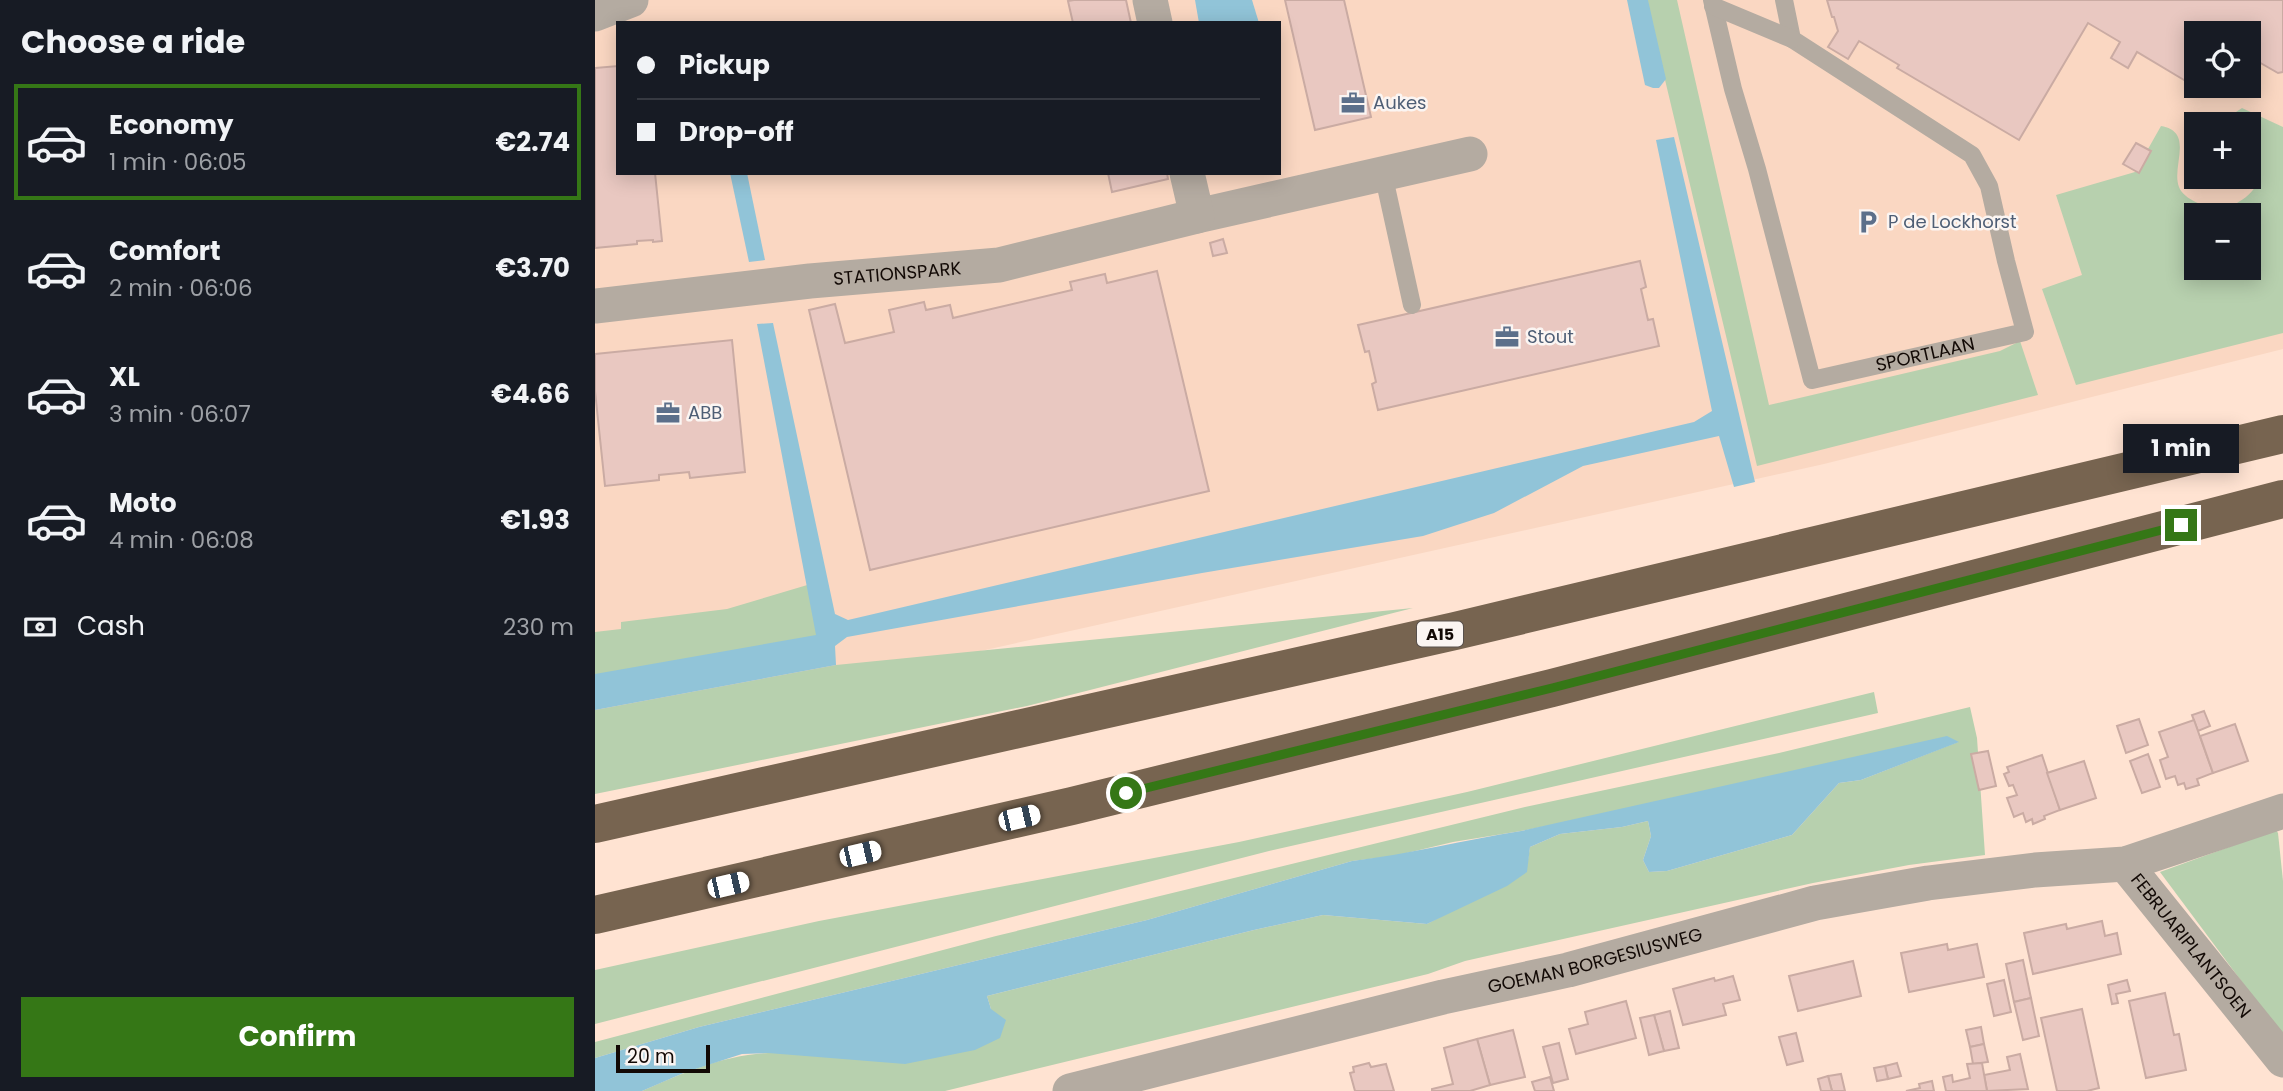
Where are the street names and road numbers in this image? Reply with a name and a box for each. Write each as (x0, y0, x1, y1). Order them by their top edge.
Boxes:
street label: STATIONSPARK (832, 255, 962, 291)
street label: SPORTLAAN (1873, 331, 1977, 377)
road number: A15 (1417, 622, 1463, 646)
street label: FEBRUARIPLANTSOEN (2125, 868, 2257, 1023)
street label: GOEMAN BORGESIUSWEG (1485, 921, 1705, 999)

